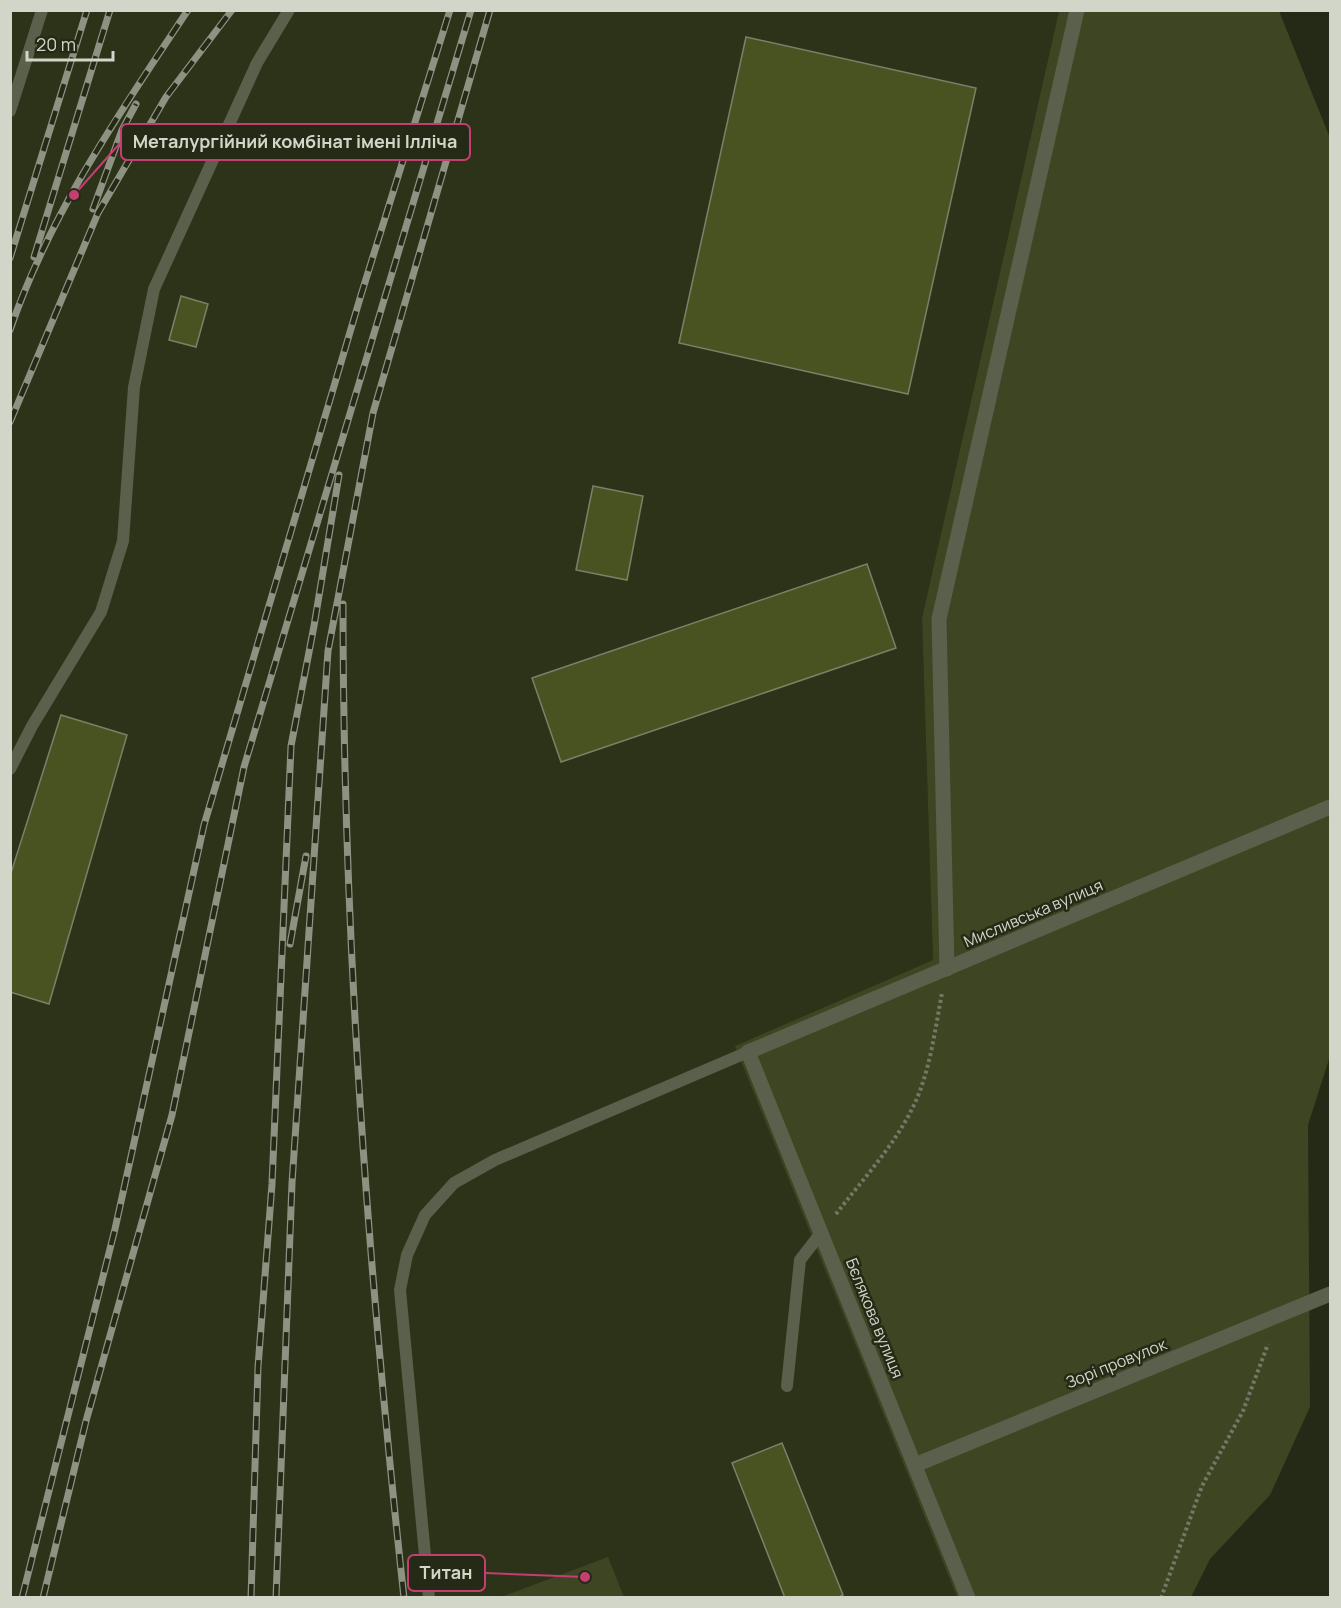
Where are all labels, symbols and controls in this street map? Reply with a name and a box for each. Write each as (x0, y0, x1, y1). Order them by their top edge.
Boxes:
scale bar (27, 24, 112, 62)
text: 20 m (36, 32, 76, 56)
callout: Металургійний комбінат імені Ілліча (121, 124, 470, 160)
text: Металургійний комбінат імені Ілліча (133, 129, 457, 153)
street label: Мисливська вулиця (960, 874, 1106, 952)
street label: Бєлякова вулиця (841, 1255, 909, 1381)
street label: Зорі провулок (1062, 1332, 1171, 1393)
callout: Титан (408, 1555, 485, 1591)
text: Титан (420, 1560, 472, 1584)

